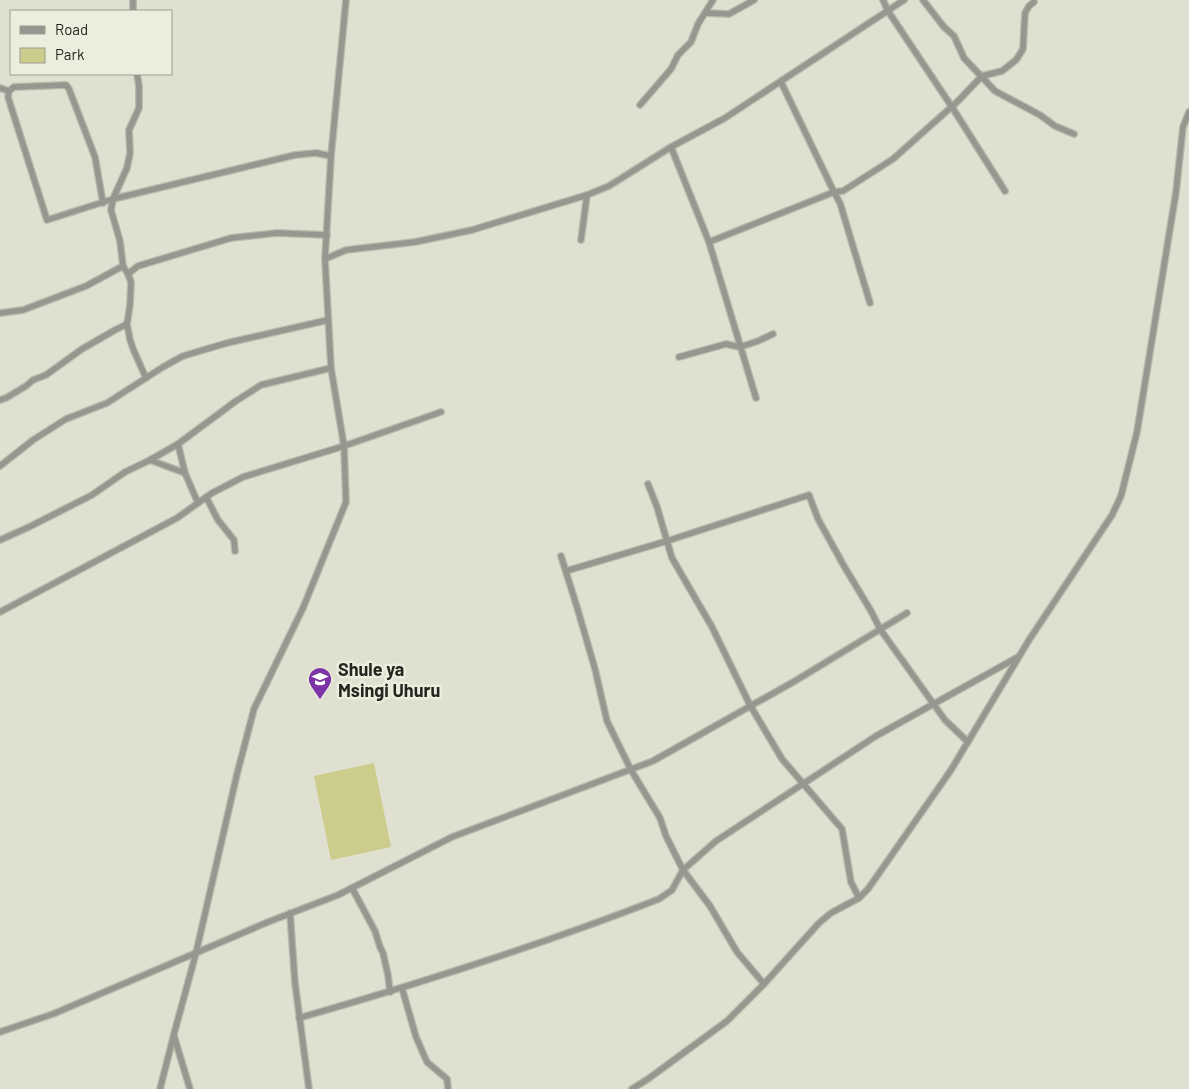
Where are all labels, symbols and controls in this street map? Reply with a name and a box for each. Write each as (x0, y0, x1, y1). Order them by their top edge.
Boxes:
legend (10, 10, 172, 75)
text: Road (55, 20, 88, 38)
text: Park (55, 45, 85, 63)
place label: Shule ya Msingi Uhuru (338, 658, 440, 701)
school or university icon: Shule ya Msingi Uhuru (307, 666, 333, 700)

